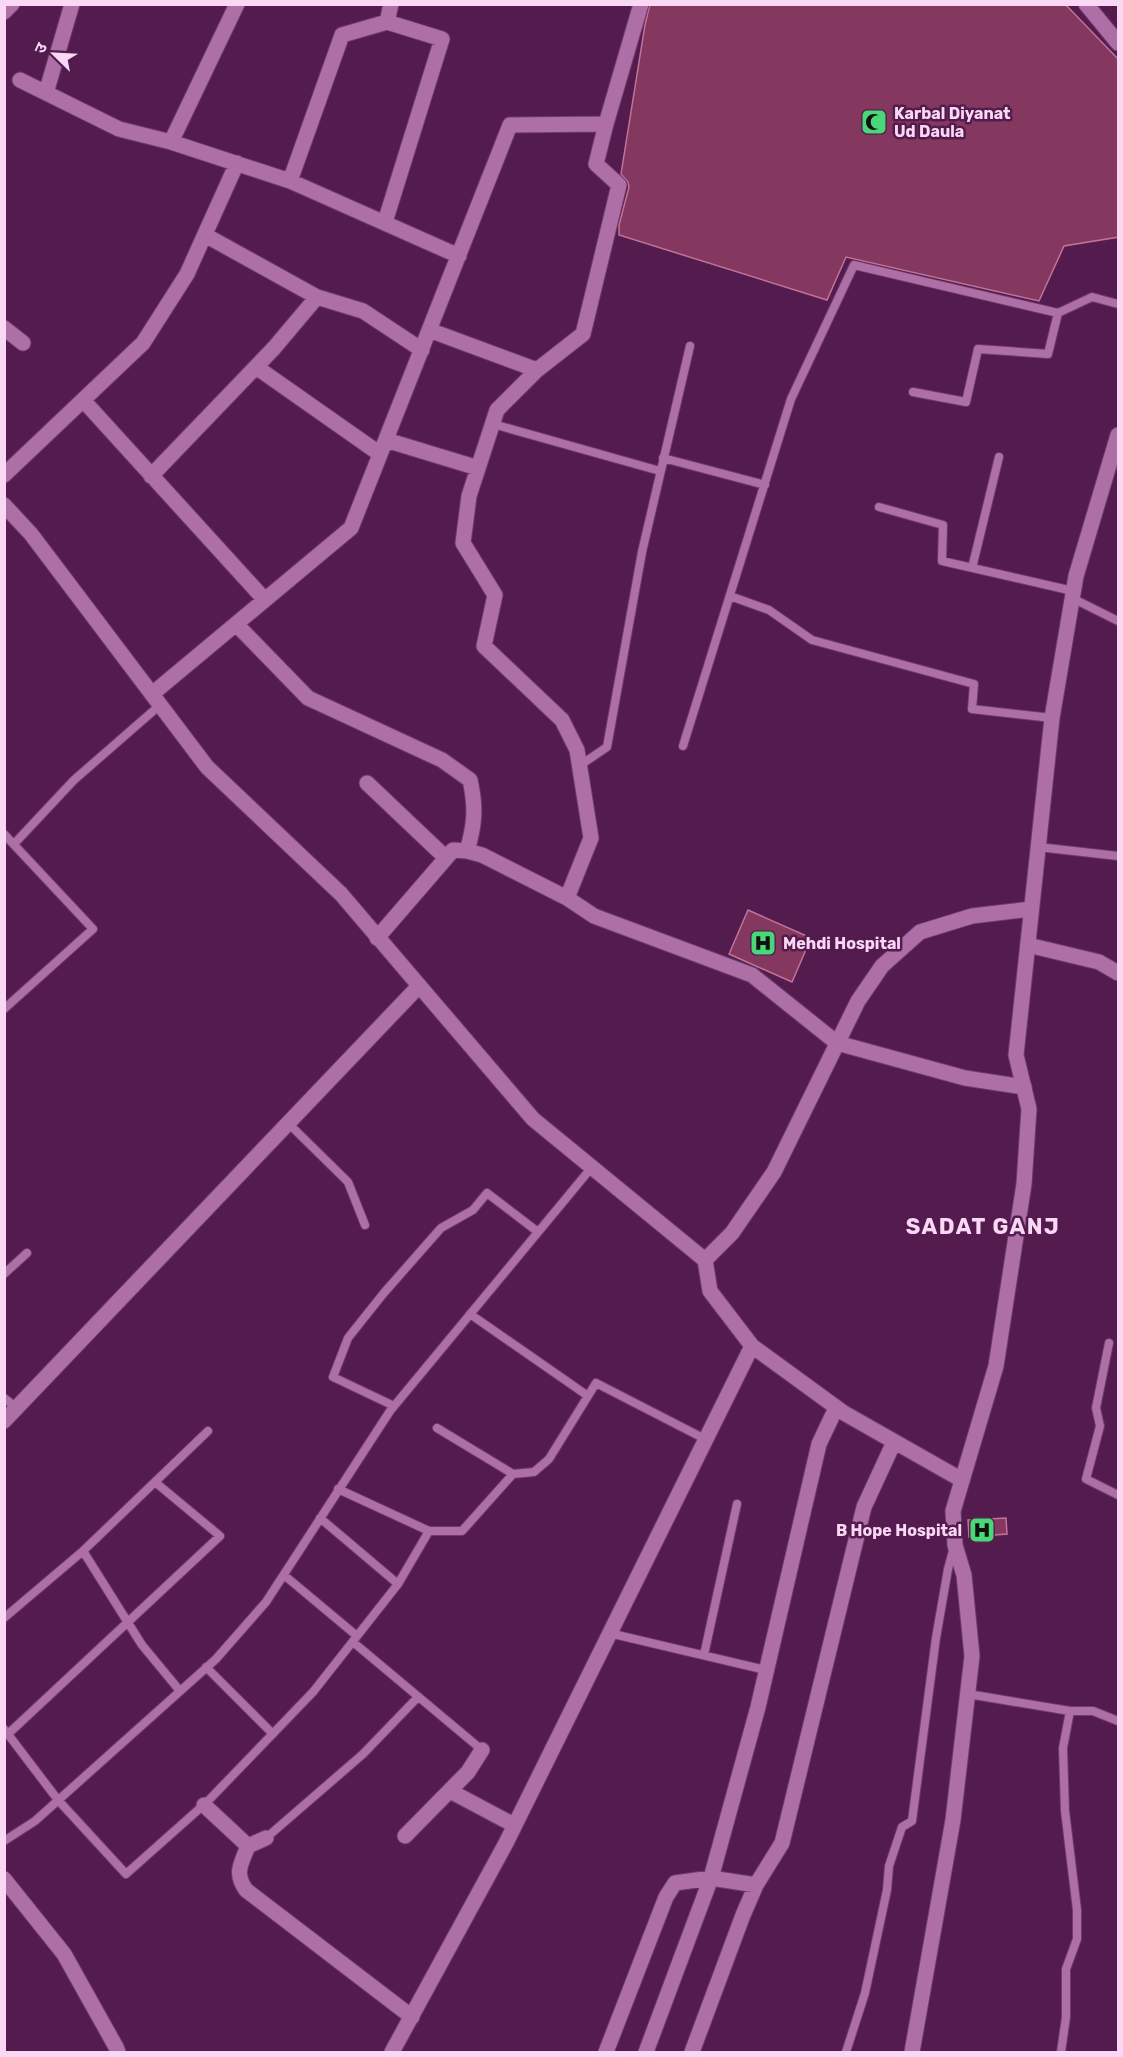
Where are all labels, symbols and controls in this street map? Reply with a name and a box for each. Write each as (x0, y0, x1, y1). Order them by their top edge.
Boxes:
north arrow (24, 24, 84, 84)
text: उ (30, 39, 52, 56)
place label: Karbal Diyanat Ud Daula (894, 104, 1011, 141)
mosque icon: Karbal Diyanat Ud Daula (859, 107, 889, 137)
hospital icon: Mehdi Hospital (748, 928, 778, 958)
place label: Mehdi Hospital (783, 934, 901, 953)
district label: SADAT GANJ (906, 1213, 1060, 1240)
hospital icon: B Hope Hospital (967, 1515, 997, 1545)
place label: B Hope Hospital (836, 1521, 962, 1540)

